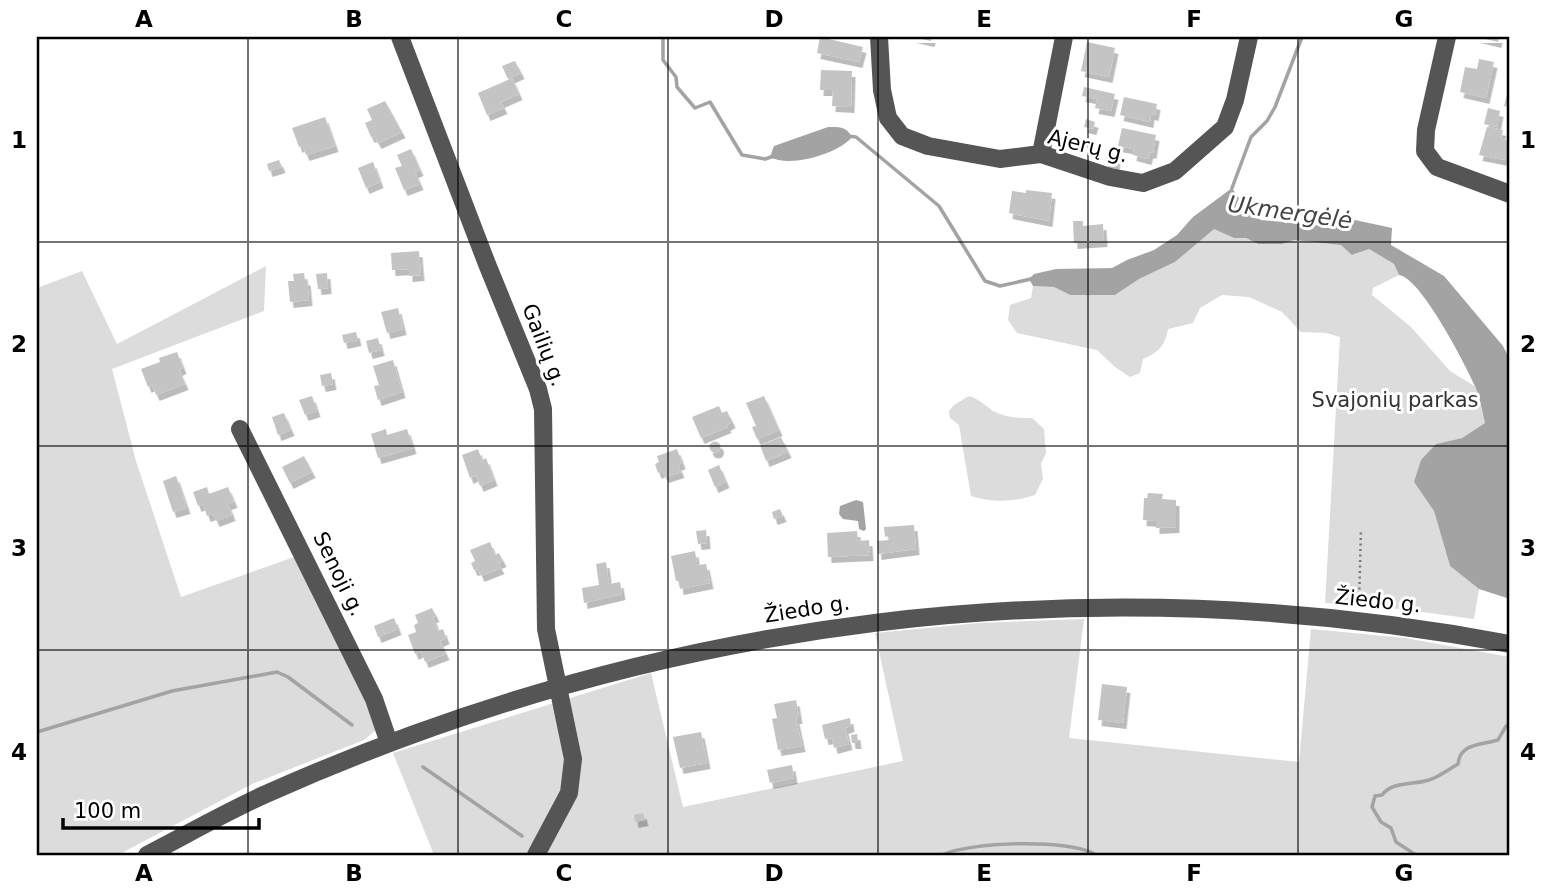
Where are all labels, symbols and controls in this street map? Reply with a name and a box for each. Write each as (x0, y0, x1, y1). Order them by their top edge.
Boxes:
text: A (135, 6, 153, 32)
text: B (345, 6, 363, 32)
text: C (556, 6, 572, 32)
text: D (764, 6, 784, 32)
text: E (976, 6, 992, 32)
text: F (1186, 6, 1202, 32)
text: G (1395, 6, 1413, 32)
street label: Ajerų g. (1045, 124, 1131, 168)
text: 1 (11, 127, 27, 153)
text: 1 (1520, 127, 1536, 153)
water label: Ukmergėlė (1226, 190, 1354, 234)
street label: Gailių g. (517, 300, 571, 390)
text: 2 (11, 331, 27, 357)
text: 2 (1520, 331, 1536, 357)
park label: Svajonių parkas (1312, 388, 1478, 412)
street label: Senoji g. (308, 528, 370, 620)
text: 3 (11, 535, 27, 561)
text: 3 (1520, 535, 1536, 561)
street label: Žiedo g. (1334, 584, 1422, 617)
street label: Žiedo g. (762, 589, 851, 628)
text: 4 (11, 739, 27, 765)
text: 4 (1520, 739, 1536, 765)
scale bar (63, 787, 259, 831)
text: 100 m (74, 799, 141, 823)
text: A (135, 860, 153, 886)
text: B (345, 860, 363, 886)
text: C (556, 860, 572, 886)
text: D (764, 860, 784, 886)
text: E (976, 860, 992, 886)
text: F (1186, 860, 1202, 886)
text: G (1395, 860, 1413, 886)

